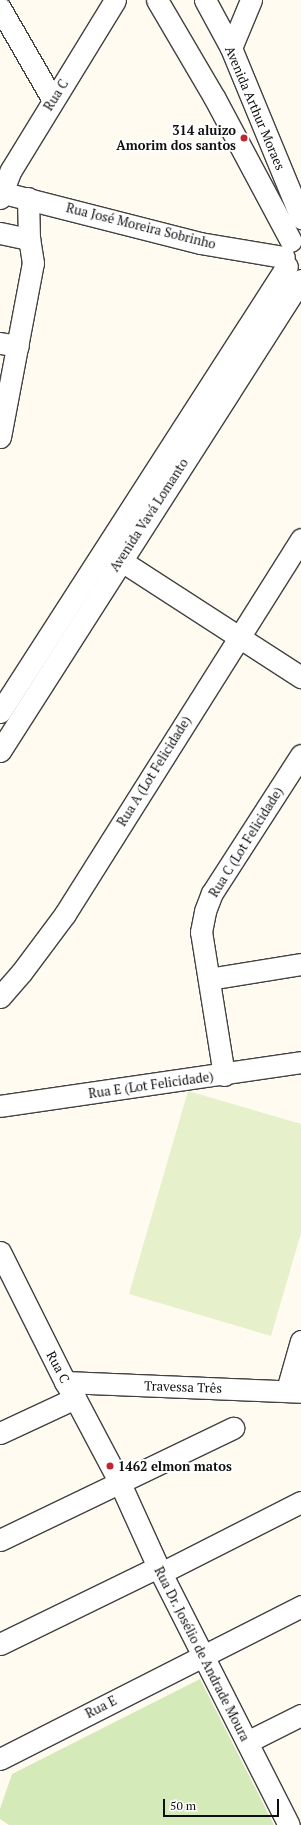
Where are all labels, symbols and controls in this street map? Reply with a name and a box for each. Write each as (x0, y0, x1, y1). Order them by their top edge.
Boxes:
street label: Avenida Arthur Moraes (222, 43, 288, 173)
street label: Rua C (40, 77, 72, 113)
place label: 314 aluizo Amorim dos santos (116, 123, 236, 154)
marker: 314 aluizo Amorim dos santos (239, 133, 249, 143)
street label: Rua José Moreira Sobrinho (65, 200, 217, 252)
street label: Avenida Vavá Lomanto (107, 455, 191, 575)
street label: Rua A (Lot Felicidade) (114, 713, 194, 829)
street label: Rua C (Lot Felicidade) (206, 784, 286, 900)
street label: Rua E (Lot Felicidade) (87, 1068, 215, 1102)
street label: Rua C (43, 1348, 73, 1386)
street label: Travessa Três (144, 1378, 222, 1396)
place label: 1462 elmon matos (118, 1458, 232, 1474)
marker: 1462 elmon matos (105, 1461, 115, 1471)
street label: Rua Dr. Josélio de Andrade Moura (151, 1564, 253, 1744)
street label: Rua E (83, 1693, 119, 1721)
scale bar (165, 1791, 281, 1817)
text: 50 m (170, 1798, 196, 1813)

